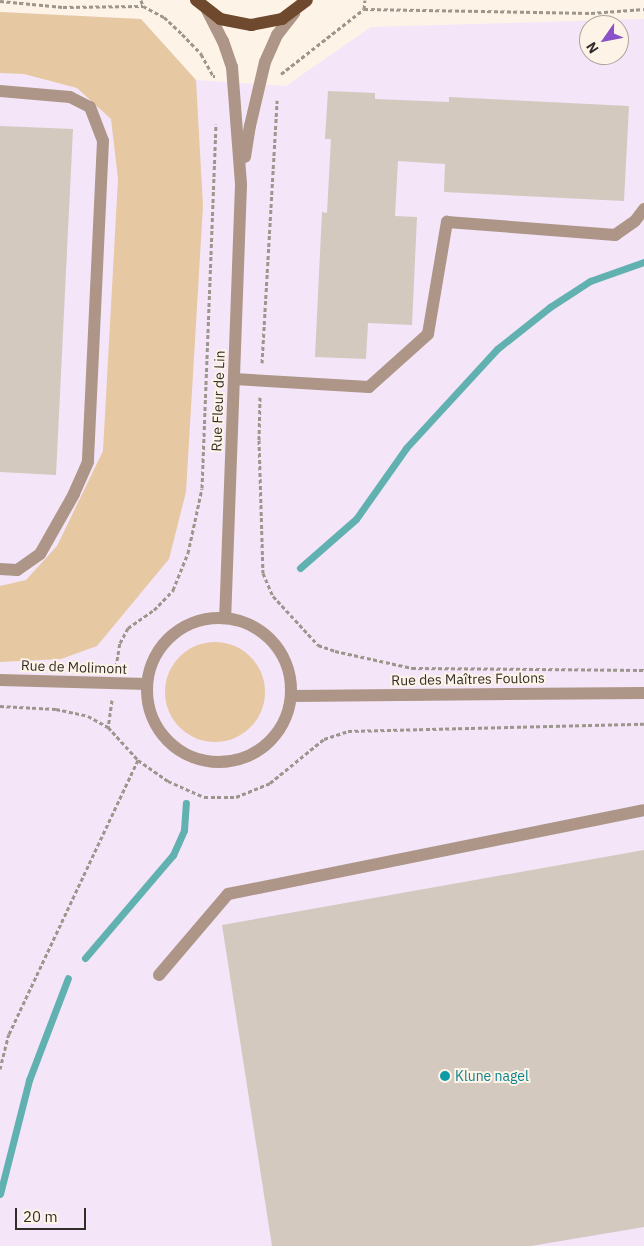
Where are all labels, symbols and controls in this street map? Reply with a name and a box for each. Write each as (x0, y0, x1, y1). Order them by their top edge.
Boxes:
north arrow (579, 15, 629, 65)
text: N (582, 38, 603, 57)
street label: Rue Fleur de Lin (208, 350, 228, 452)
street label: Rue de Molimont (21, 657, 127, 677)
street label: Rue des Maîtres Foulons (391, 669, 545, 689)
place label: Klune nagel (455, 1068, 529, 1084)
marker: Klune nagel (439, 1070, 451, 1082)
scale bar (18, 1198, 89, 1230)
text: 20 m (23, 1207, 58, 1226)

